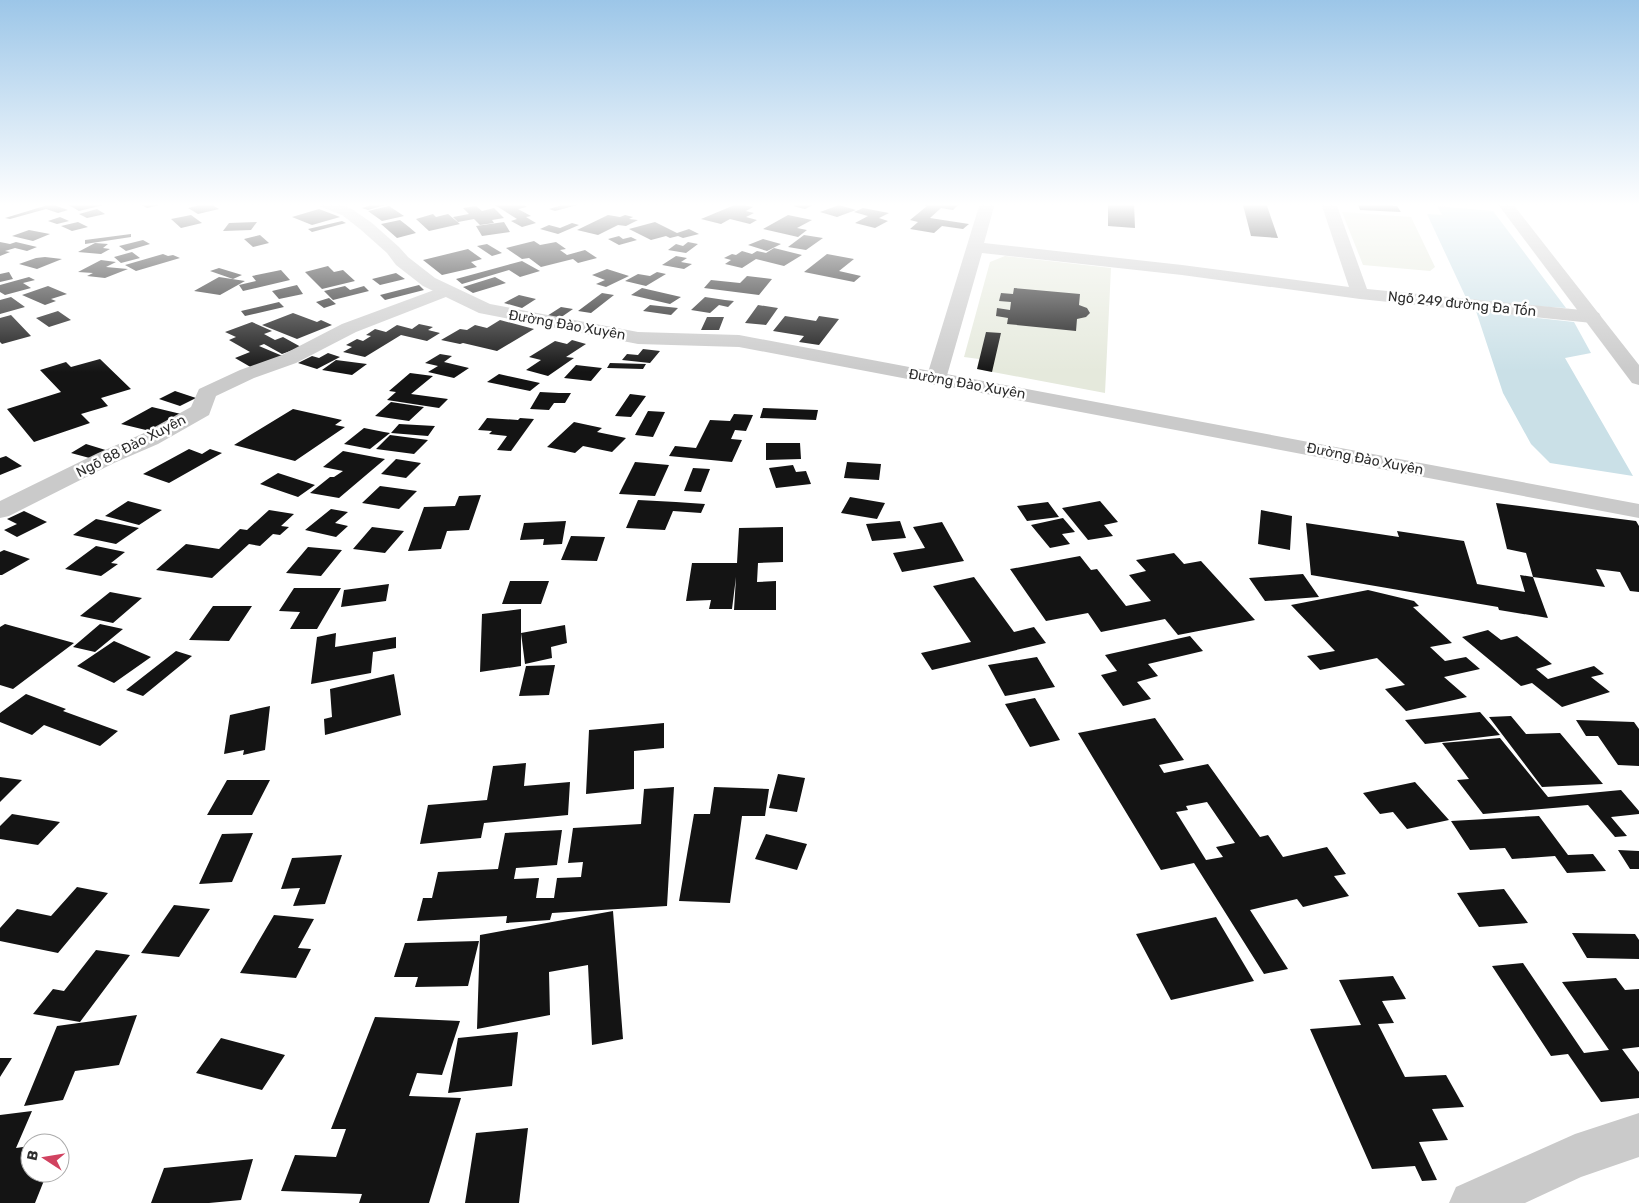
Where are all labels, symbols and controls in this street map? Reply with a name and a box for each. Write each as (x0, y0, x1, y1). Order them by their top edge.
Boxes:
street label: Ngõ 249 đường Đa Tốn (1387, 287, 1537, 320)
street label: Đường Đào Xuyên (507, 306, 627, 344)
street label: Đường Đào Xuyên (907, 365, 1027, 403)
street label: Ngõ 88 Đào Xuyên (73, 411, 189, 481)
street label: Đường Đào Xuyên (1305, 439, 1425, 479)
north arrow (20, 1133, 70, 1183)
text: B (23, 1149, 42, 1162)

